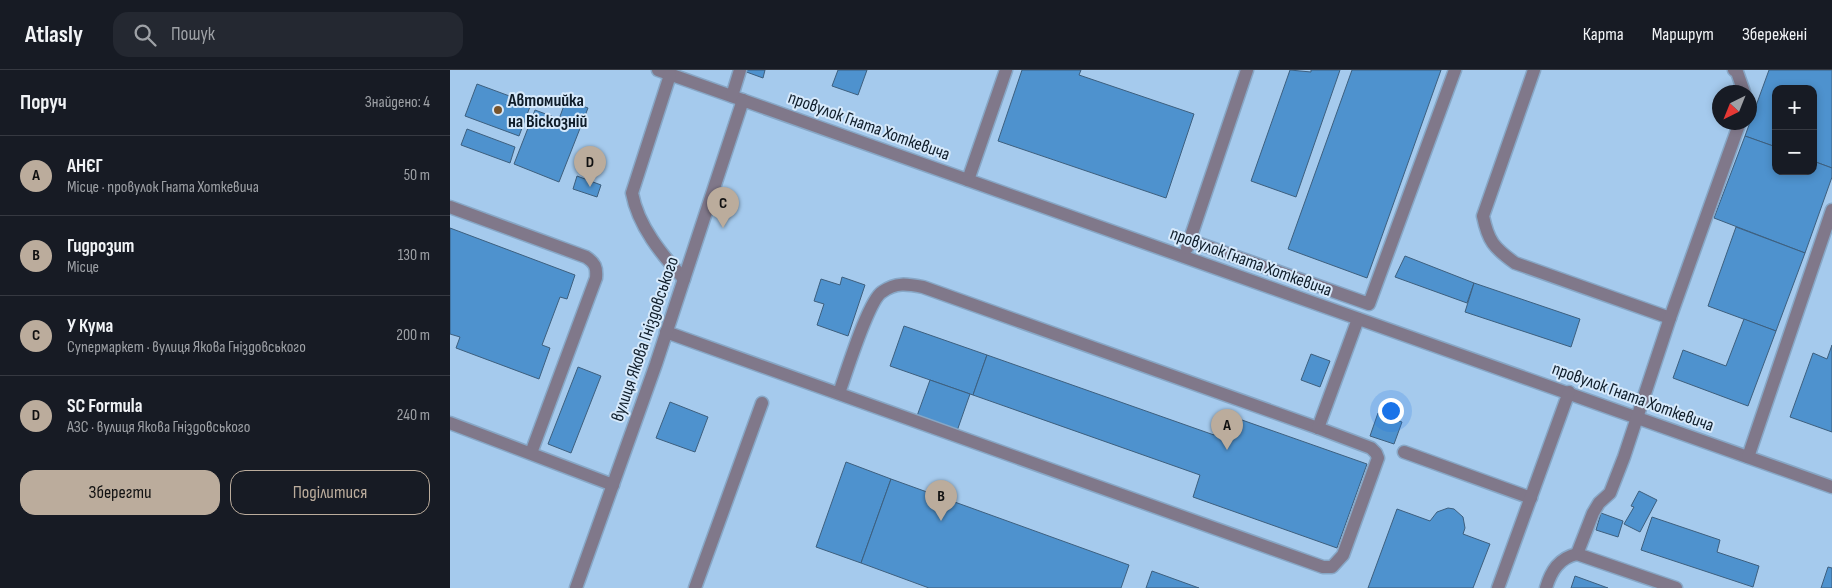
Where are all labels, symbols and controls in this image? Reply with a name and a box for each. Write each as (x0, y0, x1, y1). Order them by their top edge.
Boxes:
search box (113, 12, 463, 57)
text: Atlasly (25, 20, 83, 49)
icon: search (131, 21, 159, 49)
text: Пошук (171, 23, 215, 46)
text: Карта (1583, 24, 1624, 45)
text: Маршрут (1652, 24, 1714, 45)
text: Збережені (1742, 24, 1807, 45)
north arrow (1712, 85, 1757, 130)
map controls (1772, 85, 1817, 175)
button: + (1772, 85, 1817, 130)
street label: провулок Гната Хоткевича (785, 87, 953, 165)
text: Поруч (20, 90, 67, 115)
place label: Автомийка на Віскозній (507, 90, 587, 132)
text: Знайдено: 4 (365, 93, 430, 112)
marker: Автомийка на Віскозній (492, 104, 504, 116)
button: − (1772, 130, 1817, 175)
pin: D (574, 146, 606, 187)
text: АНЄГ (67, 155, 103, 178)
text: A (32, 166, 40, 185)
text: 50 m (404, 166, 430, 185)
text: Місце · провулок Гната Хоткевича (67, 178, 259, 197)
pin: C (707, 187, 739, 228)
street label: провулок Гната Хоткевича (1167, 223, 1335, 301)
text: Гидрозит (67, 235, 134, 258)
text: B (32, 246, 40, 265)
text: 130 m (398, 246, 430, 265)
street label: вулиця Якова Гніздовського (607, 254, 683, 424)
text: Місце (67, 258, 99, 277)
text: У Кума (67, 315, 113, 338)
text: C (32, 326, 40, 345)
text: 200 m (396, 326, 430, 345)
text: Супермаркет · вулиця Якова Гніздовського (67, 338, 306, 357)
street label: провулок Гната Хоткевича (1549, 358, 1717, 436)
text: SC Formula (67, 395, 142, 418)
your location (1378, 398, 1404, 424)
text: D (32, 406, 40, 425)
text: 240 m (397, 406, 430, 425)
pin: A (1211, 409, 1243, 450)
text: АЗС · вулиця Якова Гніздовського (67, 418, 250, 437)
button: Зберегти (20, 470, 220, 515)
button: Поділитися (230, 470, 430, 515)
pin: B (925, 480, 957, 521)

